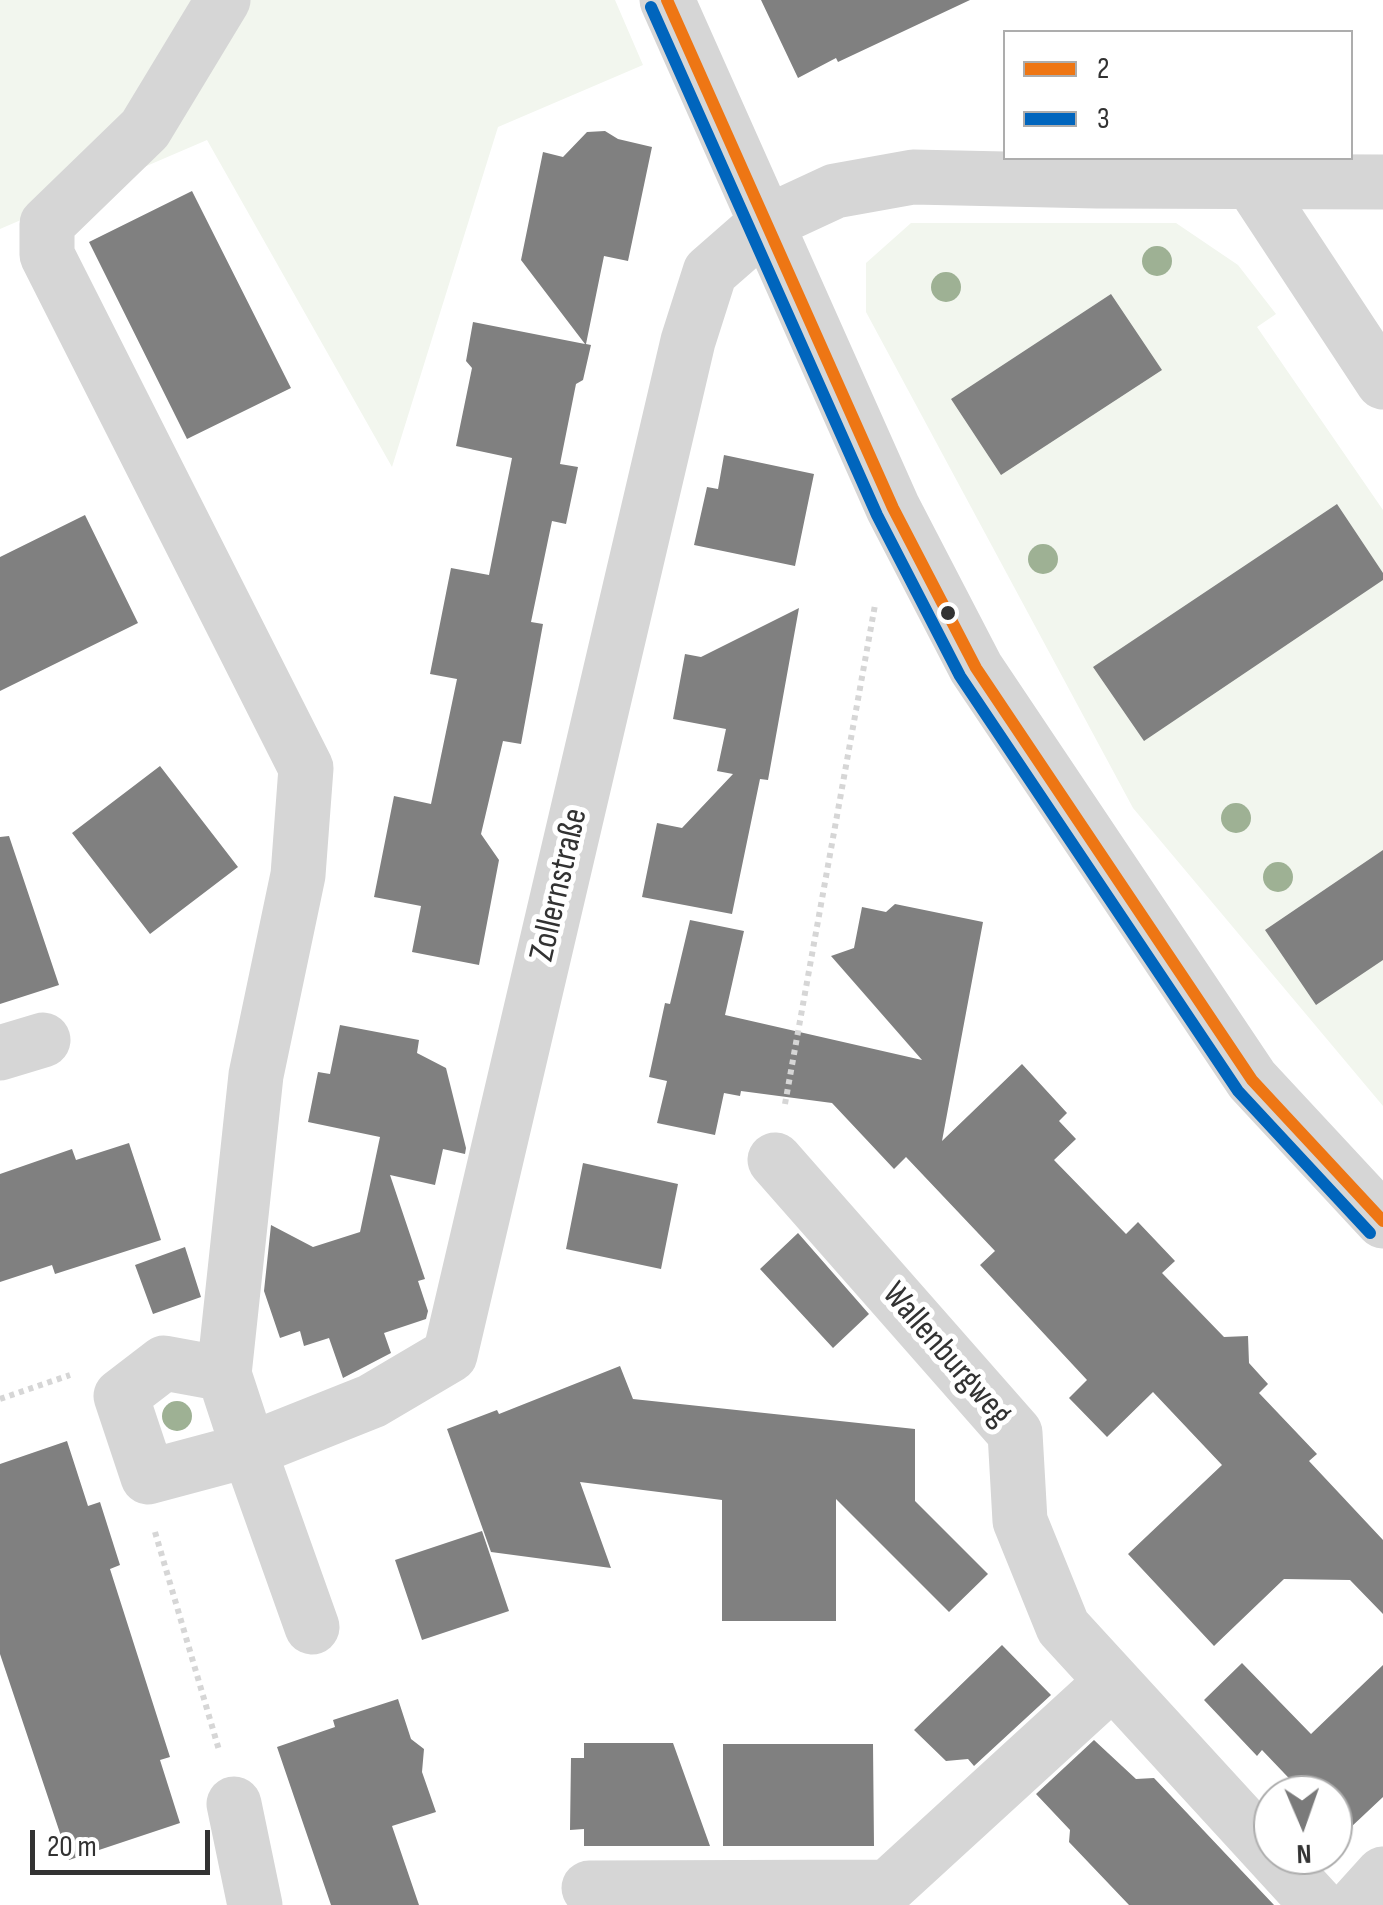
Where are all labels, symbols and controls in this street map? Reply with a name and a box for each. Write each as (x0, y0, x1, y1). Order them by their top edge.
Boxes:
legend (1003, 30, 1353, 160)
text: 2 (1097, 51, 1109, 87)
text: 3 (1097, 101, 1110, 137)
unlabelled marker (938, 603, 958, 623)
street label: Zollernstraße (522, 805, 598, 965)
street label: Wallenburgweg (872, 1274, 1020, 1436)
north arrow (1253, 1775, 1353, 1875)
scale bar (35, 1810, 215, 1872)
text: 20 m (47, 1829, 97, 1865)
text: N (1296, 1837, 1312, 1870)

